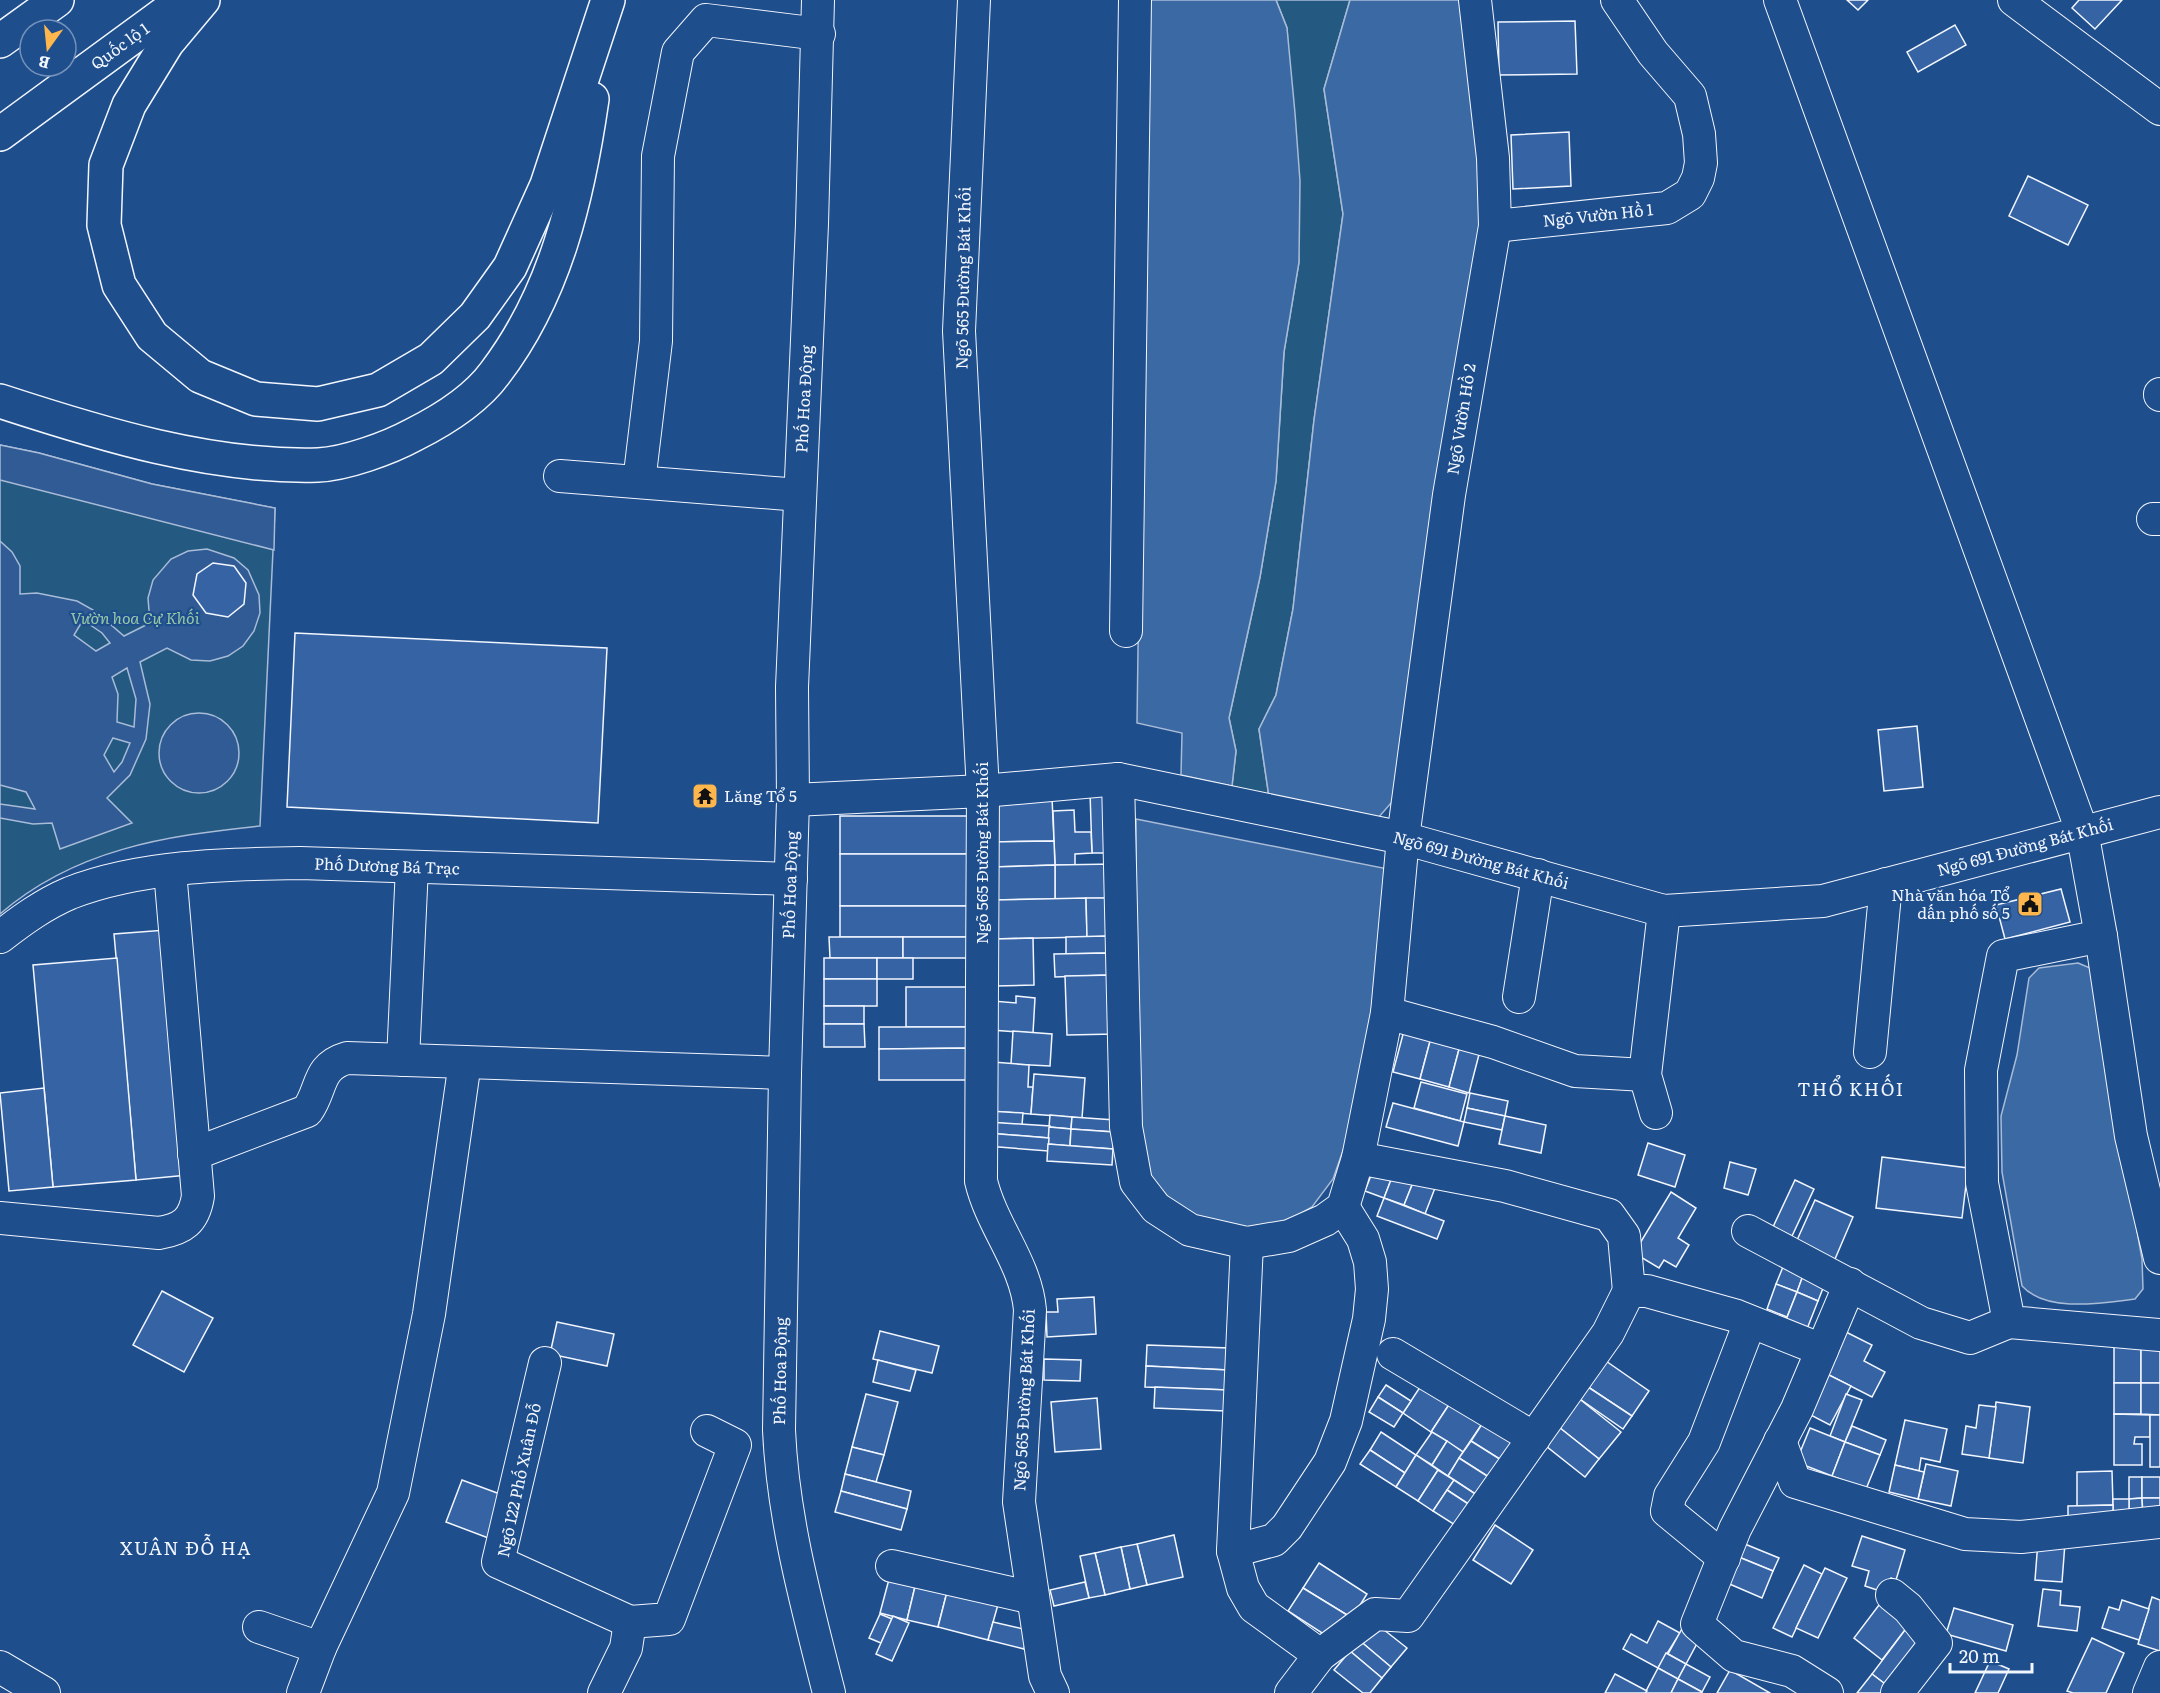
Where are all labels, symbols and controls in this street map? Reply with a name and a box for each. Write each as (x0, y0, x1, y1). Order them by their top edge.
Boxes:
street label: Quốc lộ 1 (85, 15, 154, 75)
north arrow (18, 18, 78, 78)
text: B (35, 50, 52, 76)
street label: Ngõ 565 Đường Bát Khối (948, 186, 976, 369)
street label: Ngõ Vườn Hồ 1 (1542, 196, 1655, 232)
street label: Phố Hoa Động (788, 344, 818, 454)
street label: Ngõ Vườn Hồ 2 (1439, 362, 1481, 476)
park label: Vườn hoa Cự Khối (71, 605, 200, 629)
street label: Ngõ 565 Đường Bát Khối (969, 762, 993, 944)
temple icon: Lăng Tổ 5 (690, 781, 720, 811)
place label: Lăng Tổ 5 (724, 783, 797, 807)
street label: Ngõ 691 Đường Bát Khối (1934, 811, 2115, 881)
street label: Ngõ 691 Đường Bát Khối (1391, 824, 1572, 894)
street label: Phố Hoa Động (775, 830, 803, 939)
street label: Phố Dương Bá Trạc (314, 850, 460, 880)
place label: Nhà văn hóa Tổ dấn phố số 5 (1891, 882, 2010, 924)
public building icon: Nhà văn hóa Tổ dấn phố số 5 (2015, 889, 2045, 919)
district label: THỔ KHỐI (1797, 1074, 1905, 1102)
street label: Ngõ 565 Đường Bát Khối (1006, 1308, 1040, 1492)
street label: Phố Hoa Động (766, 1317, 792, 1425)
street label: Ngõ 122 Phố Xuân Đỗ (490, 1400, 546, 1559)
district label: XUÂN ĐỖ HẠ (120, 1533, 252, 1561)
scale bar (1950, 1636, 2032, 1674)
text: 20 m (1959, 1642, 2000, 1669)

